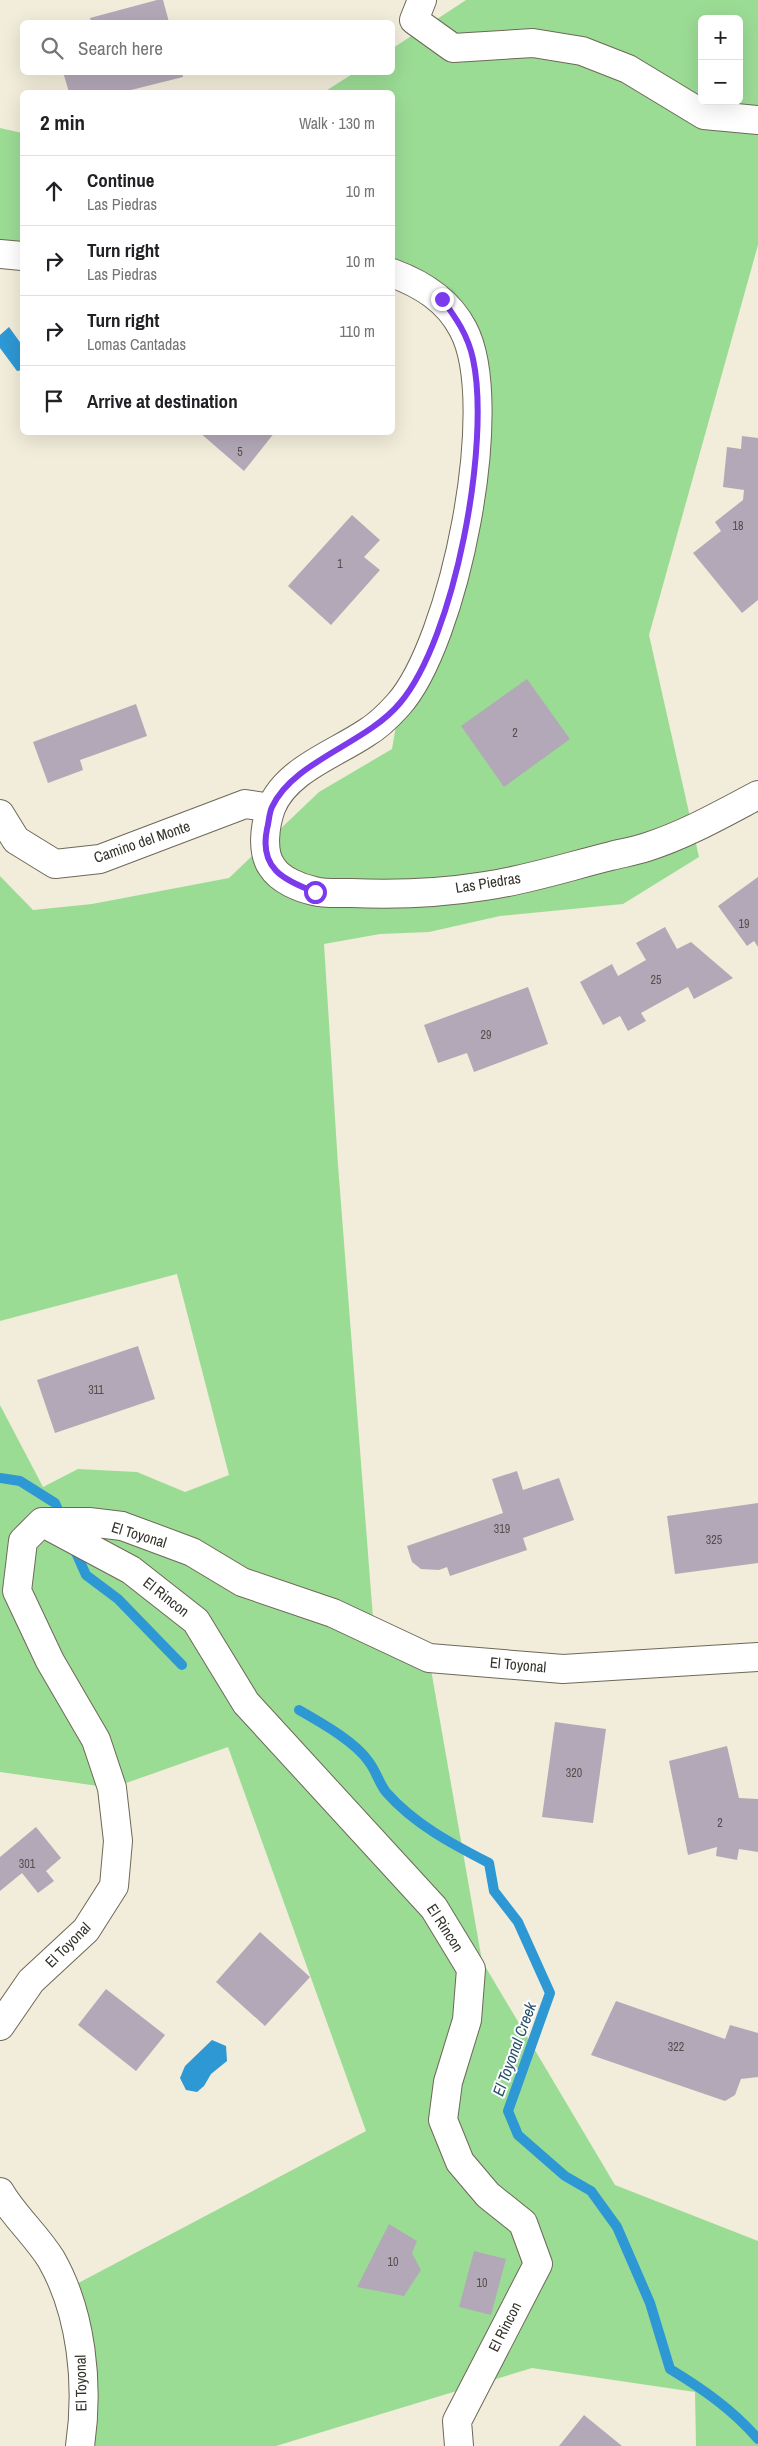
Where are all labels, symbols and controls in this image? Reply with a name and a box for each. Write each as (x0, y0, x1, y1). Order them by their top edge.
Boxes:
map controls (698, 15, 743, 105)
button: + (698, 15, 743, 60)
search box (20, 20, 395, 75)
icon: search (38, 34, 66, 62)
text: Search here (78, 35, 163, 61)
button: − (698, 60, 743, 105)
text: 2 min (40, 108, 85, 137)
text: Walk · 130 m (299, 112, 375, 134)
text: Continue (87, 167, 155, 193)
icon: ahead (40, 177, 68, 205)
text: 10 m (346, 180, 375, 202)
text: Las Piedras (87, 193, 157, 215)
text: Turn right (87, 237, 159, 263)
icon: right (40, 247, 68, 275)
text: 10 m (346, 250, 375, 272)
text: Las Piedras (87, 263, 157, 285)
route end (431, 288, 454, 311)
text: Turn right (87, 307, 159, 333)
icon: right (40, 317, 68, 345)
text: 110 m (339, 320, 375, 342)
text: Lomas Cantadas (87, 333, 186, 355)
icon: arrive (40, 387, 68, 415)
text: Arrive at destination (87, 388, 238, 414)
house number: 5 (237, 444, 243, 460)
house number: 18 (733, 518, 743, 534)
house number: 1 (337, 556, 343, 572)
house number: 2 (512, 725, 518, 741)
street label: Camino del Monte (91, 815, 193, 868)
street label: Las Piedras (454, 867, 522, 898)
route start (304, 881, 327, 904)
house number: 19 (739, 916, 749, 932)
house number: 25 (651, 972, 662, 988)
house number: 29 (481, 1027, 491, 1043)
house number: 311 (88, 1382, 104, 1398)
street label: El Toyonal (109, 1516, 169, 1553)
house number: 319 (494, 1521, 510, 1537)
house number: 325 (706, 1532, 723, 1548)
street label: El Rincon (139, 1572, 194, 1621)
street label: El Toyonal (489, 1652, 547, 1677)
house number: 320 (566, 1765, 582, 1781)
house number: 2 (717, 1815, 723, 1831)
house number: 301 (19, 1856, 36, 1872)
street label: El Rincon (422, 1900, 469, 1956)
street label: El Toyonal (40, 1917, 95, 1972)
water label: El Toyonal Creek (487, 1999, 541, 2099)
house number: 322 (668, 2039, 684, 2055)
house number: 10 (388, 2254, 398, 2270)
house number: 10 (477, 2275, 487, 2291)
street label: El Rincon (483, 2298, 526, 2355)
street label: El Toyonal (70, 2355, 91, 2411)

